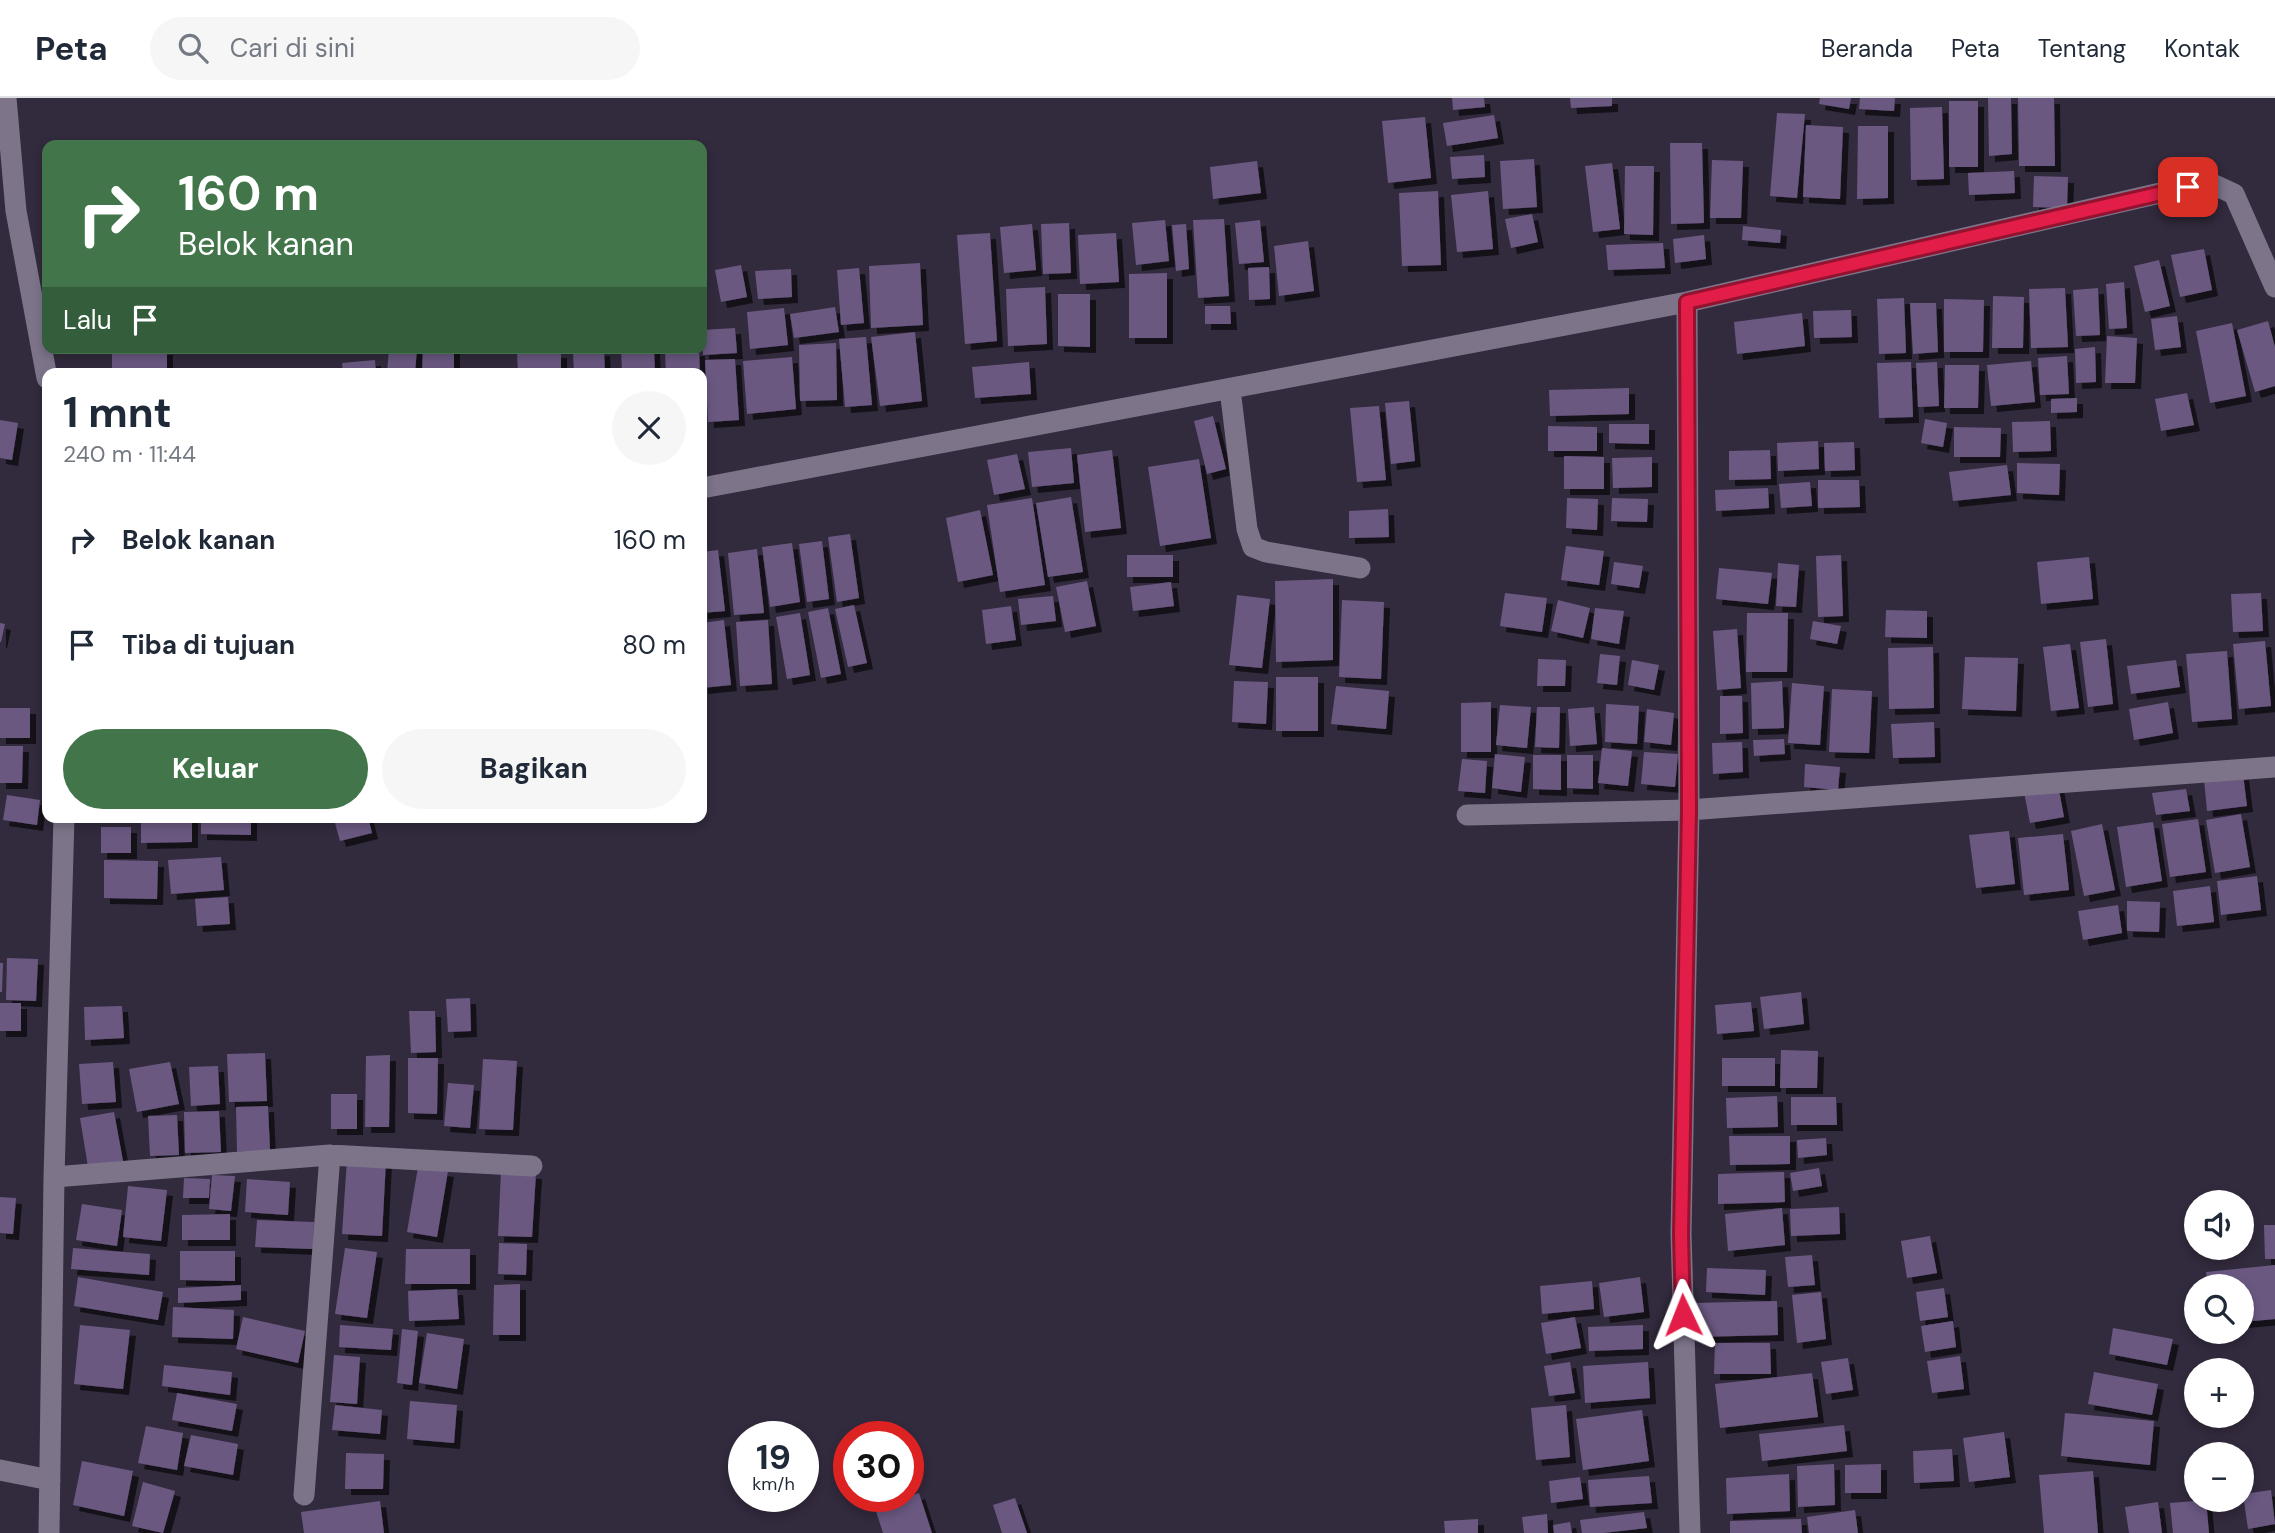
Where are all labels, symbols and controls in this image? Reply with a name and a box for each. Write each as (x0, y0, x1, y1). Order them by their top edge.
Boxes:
search box (150, 17, 640, 80)
text: Peta (35, 27, 108, 70)
icon: search (174, 29, 212, 67)
text: Cari di sini (230, 31, 355, 65)
text: Beranda (1821, 33, 1913, 64)
text: Peta (1951, 33, 2000, 64)
text: Tentang (2038, 33, 2126, 64)
text: Kontak (2164, 33, 2240, 64)
pin (2158, 157, 2218, 217)
text: 160 m (178, 161, 319, 225)
icon: right (63, 168, 154, 259)
icon: arrive (2169, 168, 2207, 206)
text: Belok kanan (178, 223, 354, 265)
icon: arrive (126, 301, 164, 339)
text: Lalu (63, 303, 112, 337)
text: 1 mnt (63, 385, 172, 440)
button: close (612, 391, 686, 465)
text: 240 m · 11:44 (63, 439, 196, 469)
icon: right (63, 521, 101, 559)
text: Belok kanan (122, 523, 275, 557)
text: 160 m (614, 523, 686, 557)
icon: arrive (63, 626, 101, 664)
text: Tiba di tujuan (122, 628, 295, 662)
text: 80 m (622, 628, 686, 662)
button: Keluar (63, 729, 368, 809)
button: Bagikan (382, 729, 686, 809)
map controls (2184, 1190, 2254, 1512)
button: sound (2184, 1190, 2254, 1260)
button: search (2184, 1274, 2254, 1344)
position arrow (1646, 1278, 1720, 1352)
button: + (2184, 1358, 2254, 1428)
speed limit sign: 30 (833, 1421, 924, 1512)
text: 19 (756, 1434, 791, 1480)
button: − (2184, 1442, 2254, 1512)
text: km/h (752, 1472, 795, 1496)

